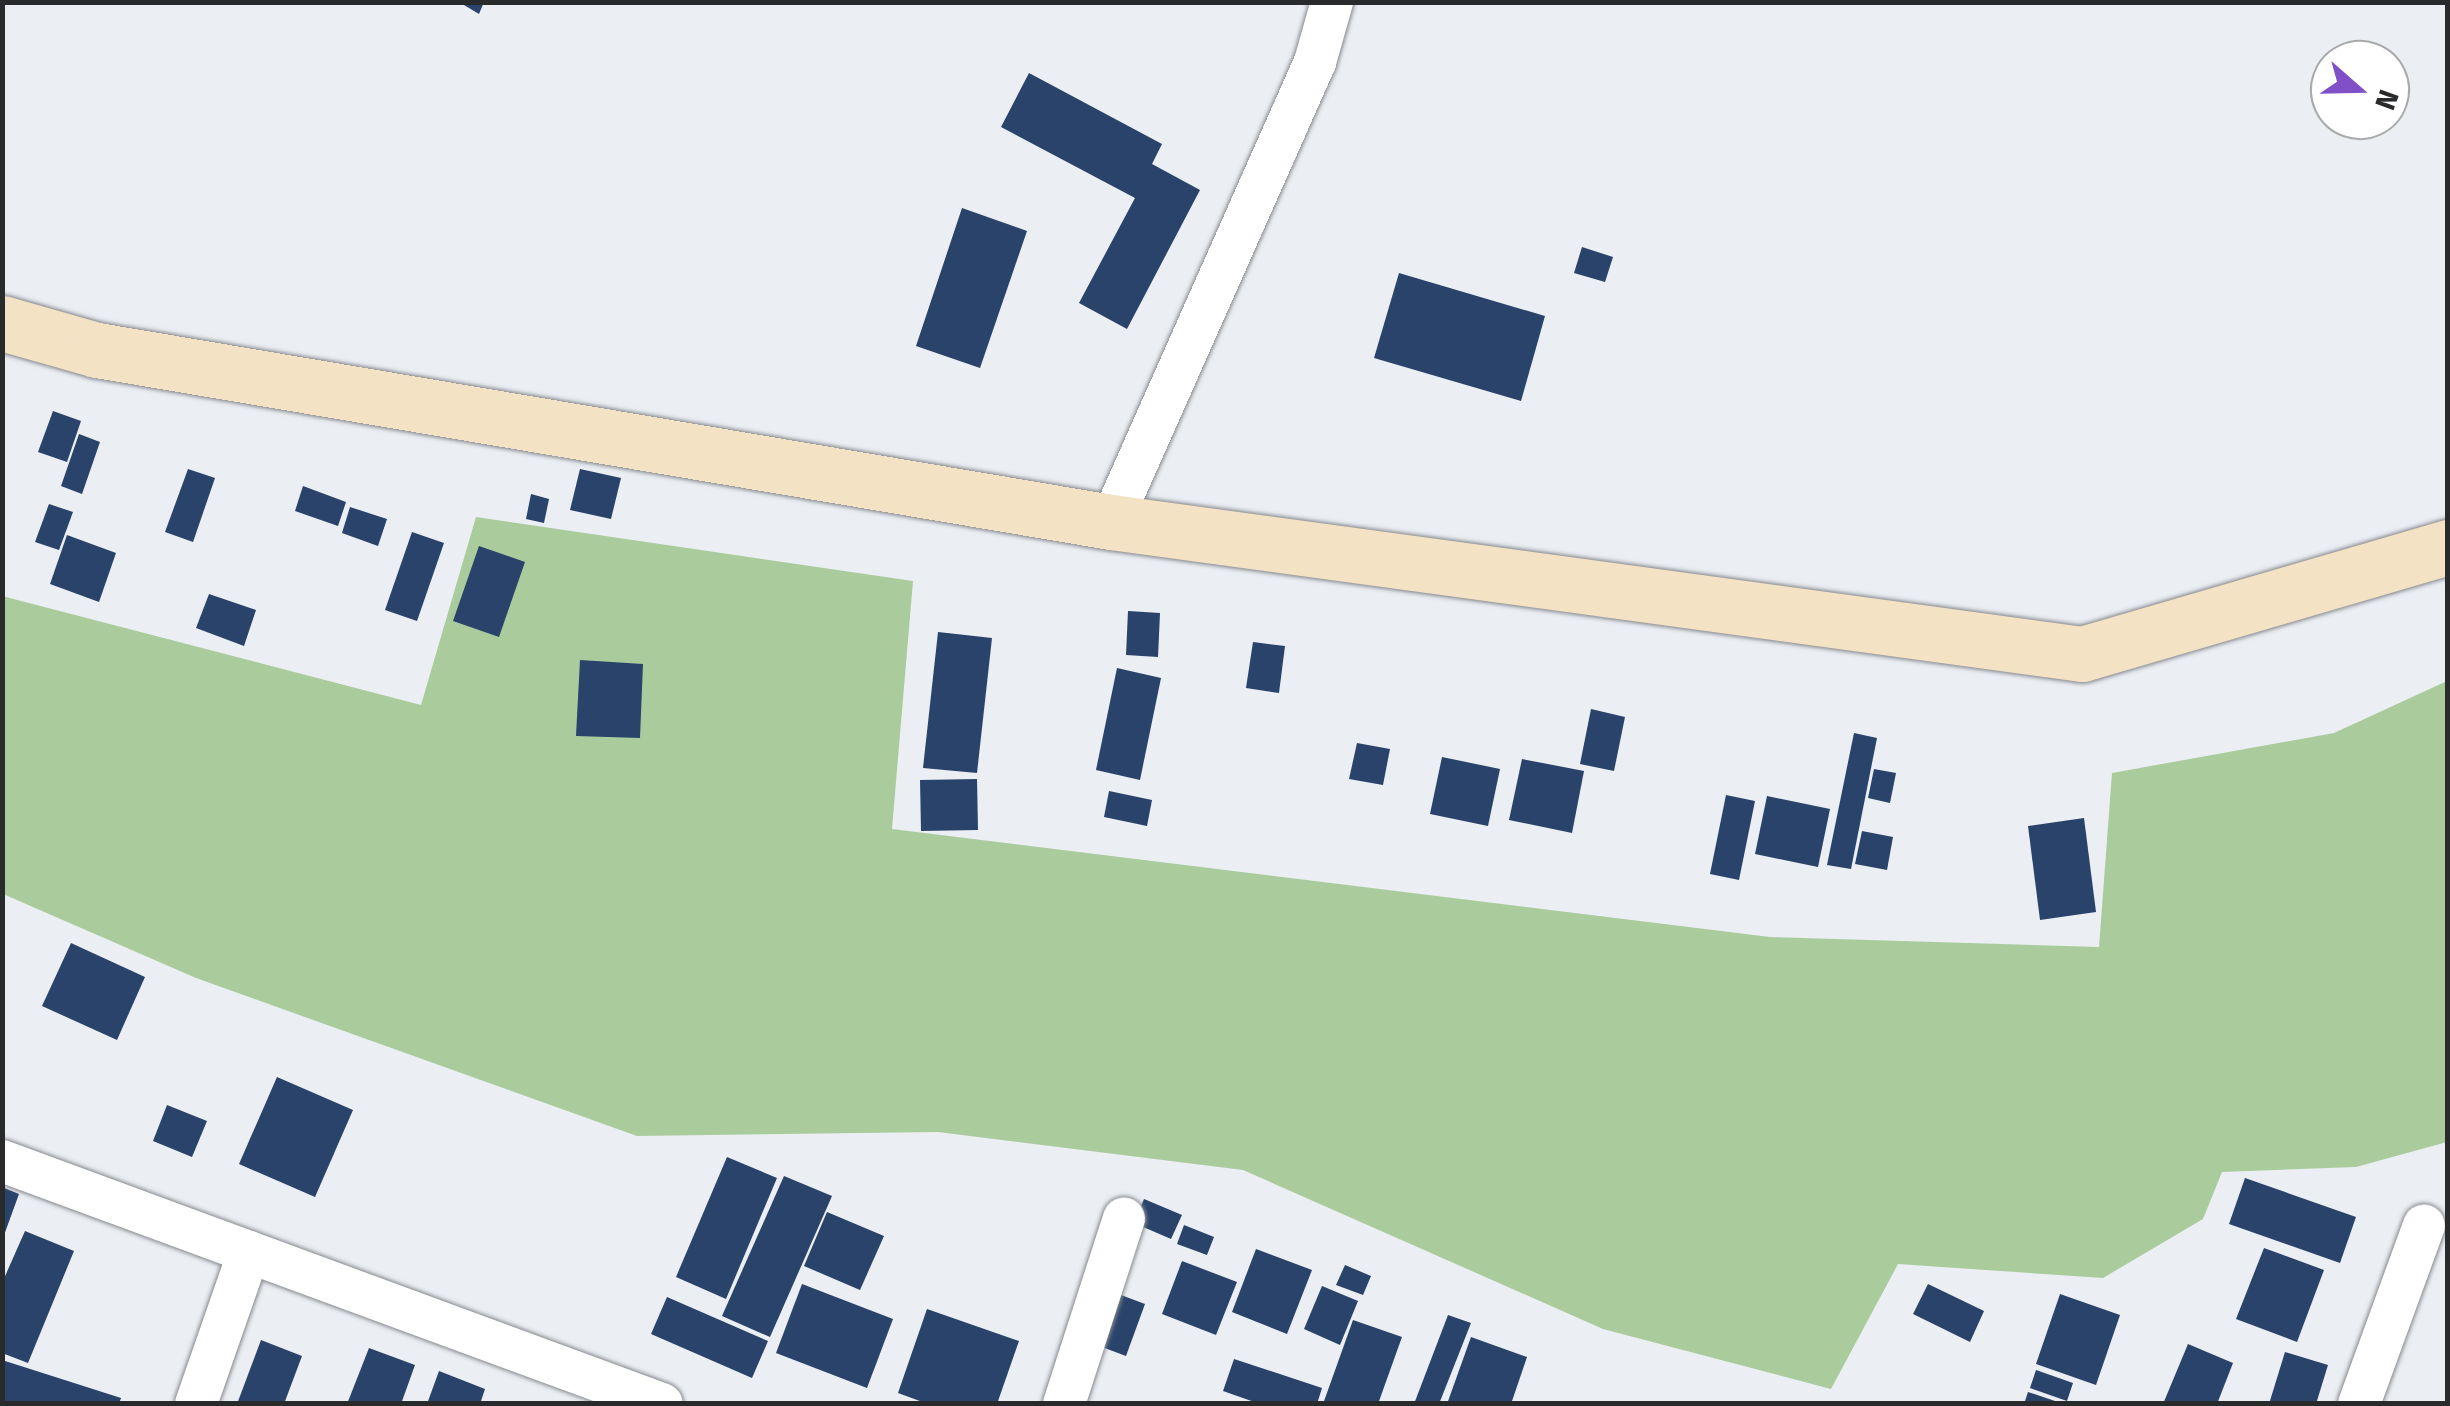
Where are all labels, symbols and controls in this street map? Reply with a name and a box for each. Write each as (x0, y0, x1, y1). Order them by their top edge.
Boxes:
north arrow (2310, 40, 2410, 140)
text: N (2368, 85, 2405, 114)

